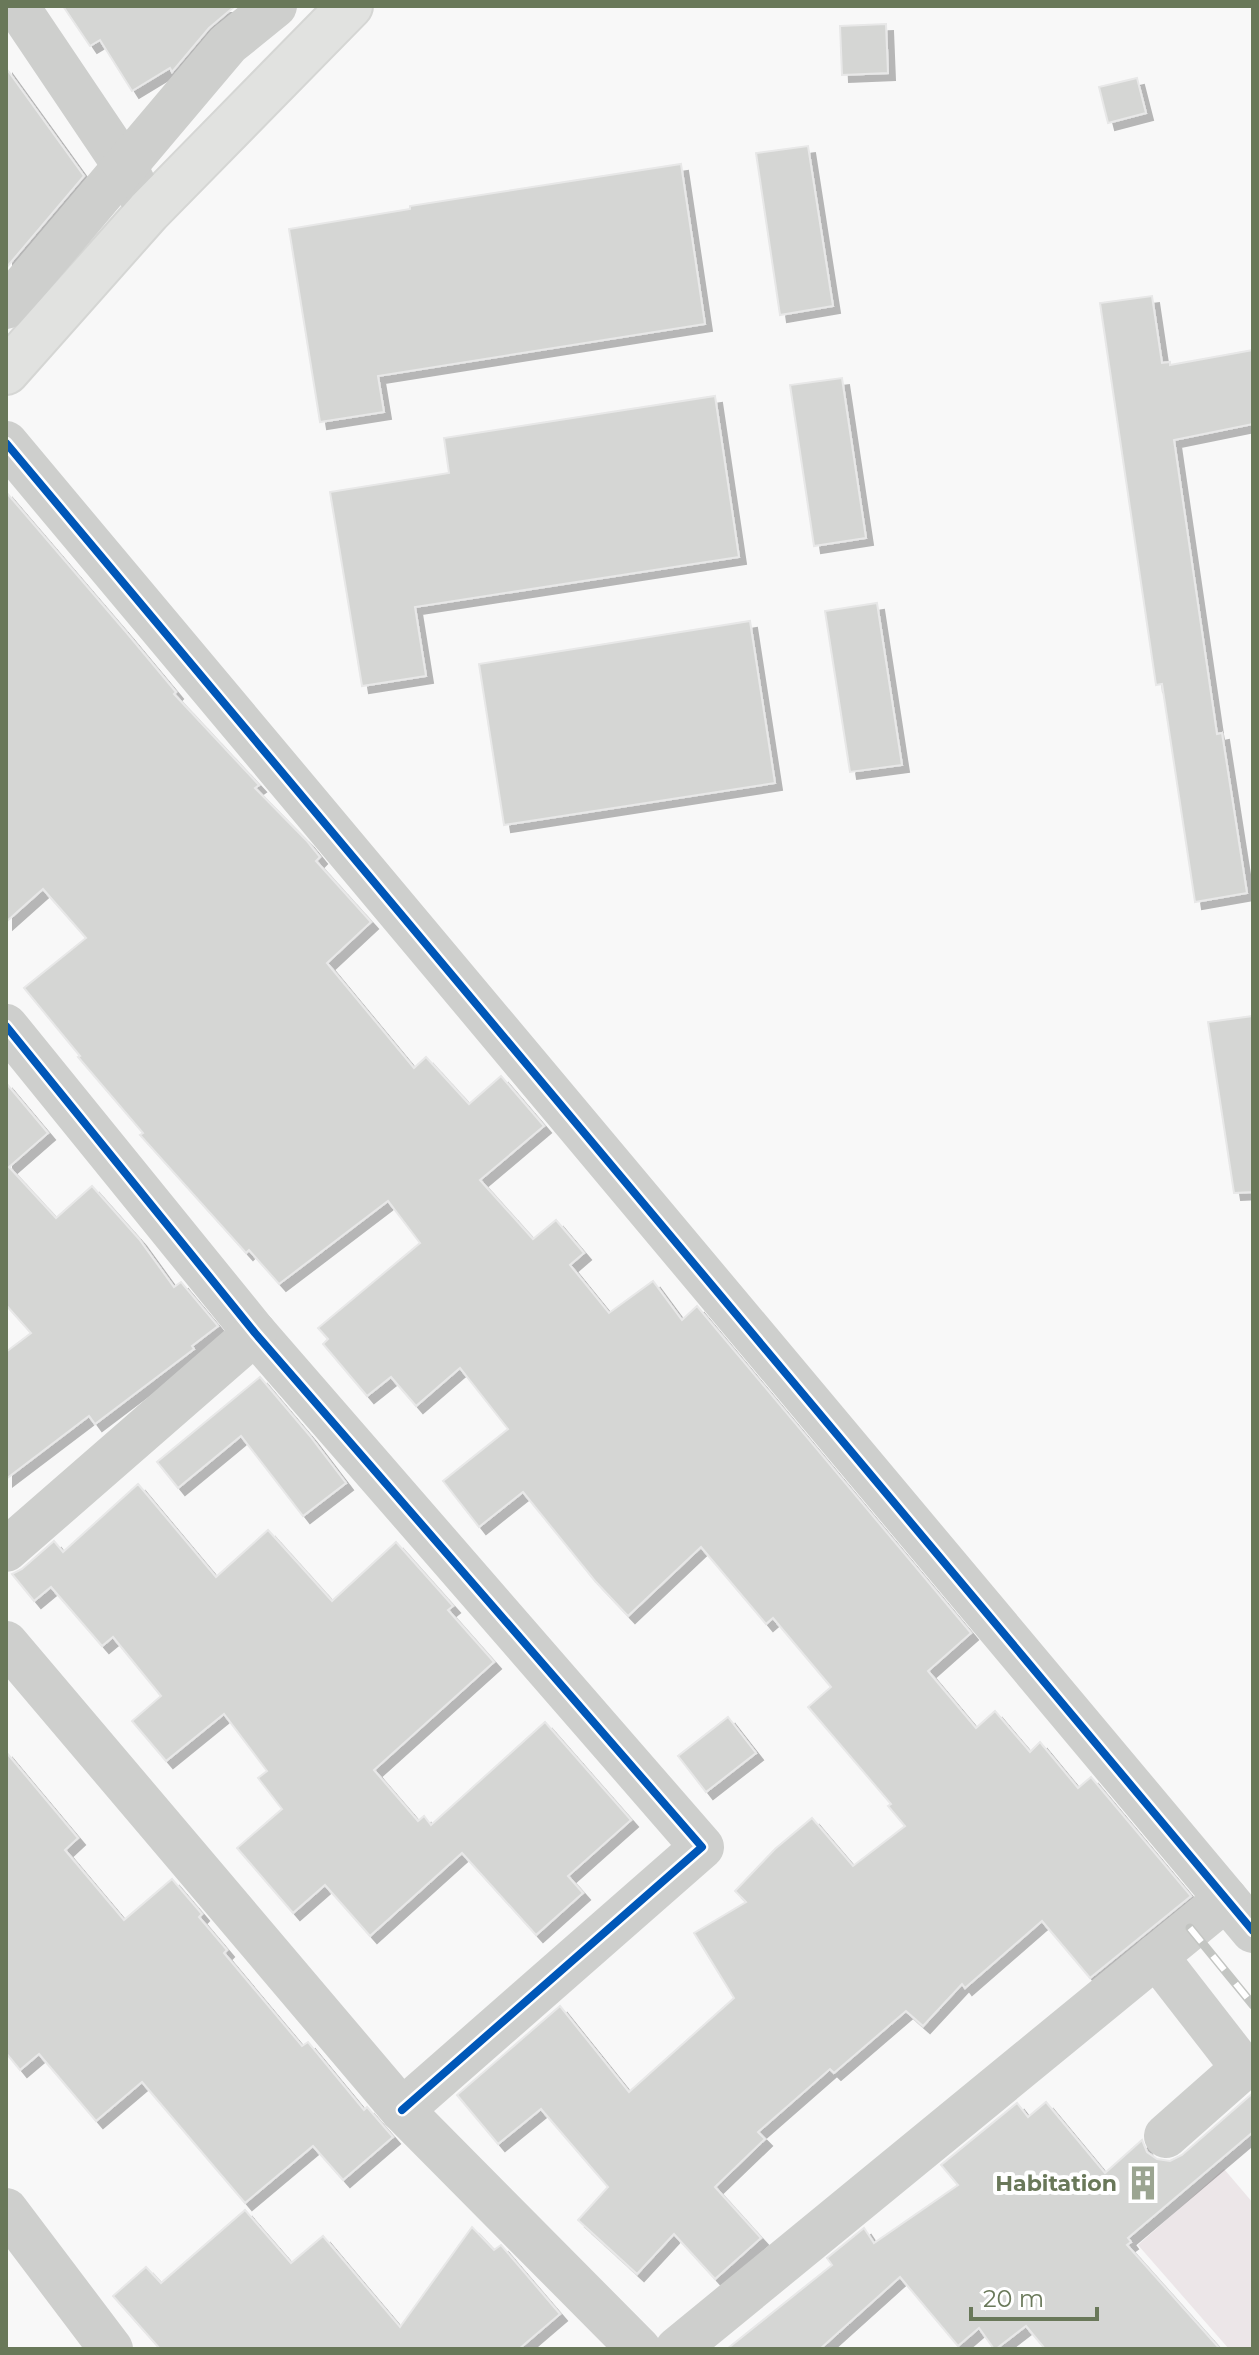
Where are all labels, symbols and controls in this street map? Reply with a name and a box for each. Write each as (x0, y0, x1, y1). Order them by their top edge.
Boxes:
building icon: Habitation (1124, 2164, 1162, 2202)
place label: Habitation (995, 2170, 1117, 2197)
scale bar (971, 2271, 1097, 2321)
text: 20 m (983, 2284, 1044, 2313)

